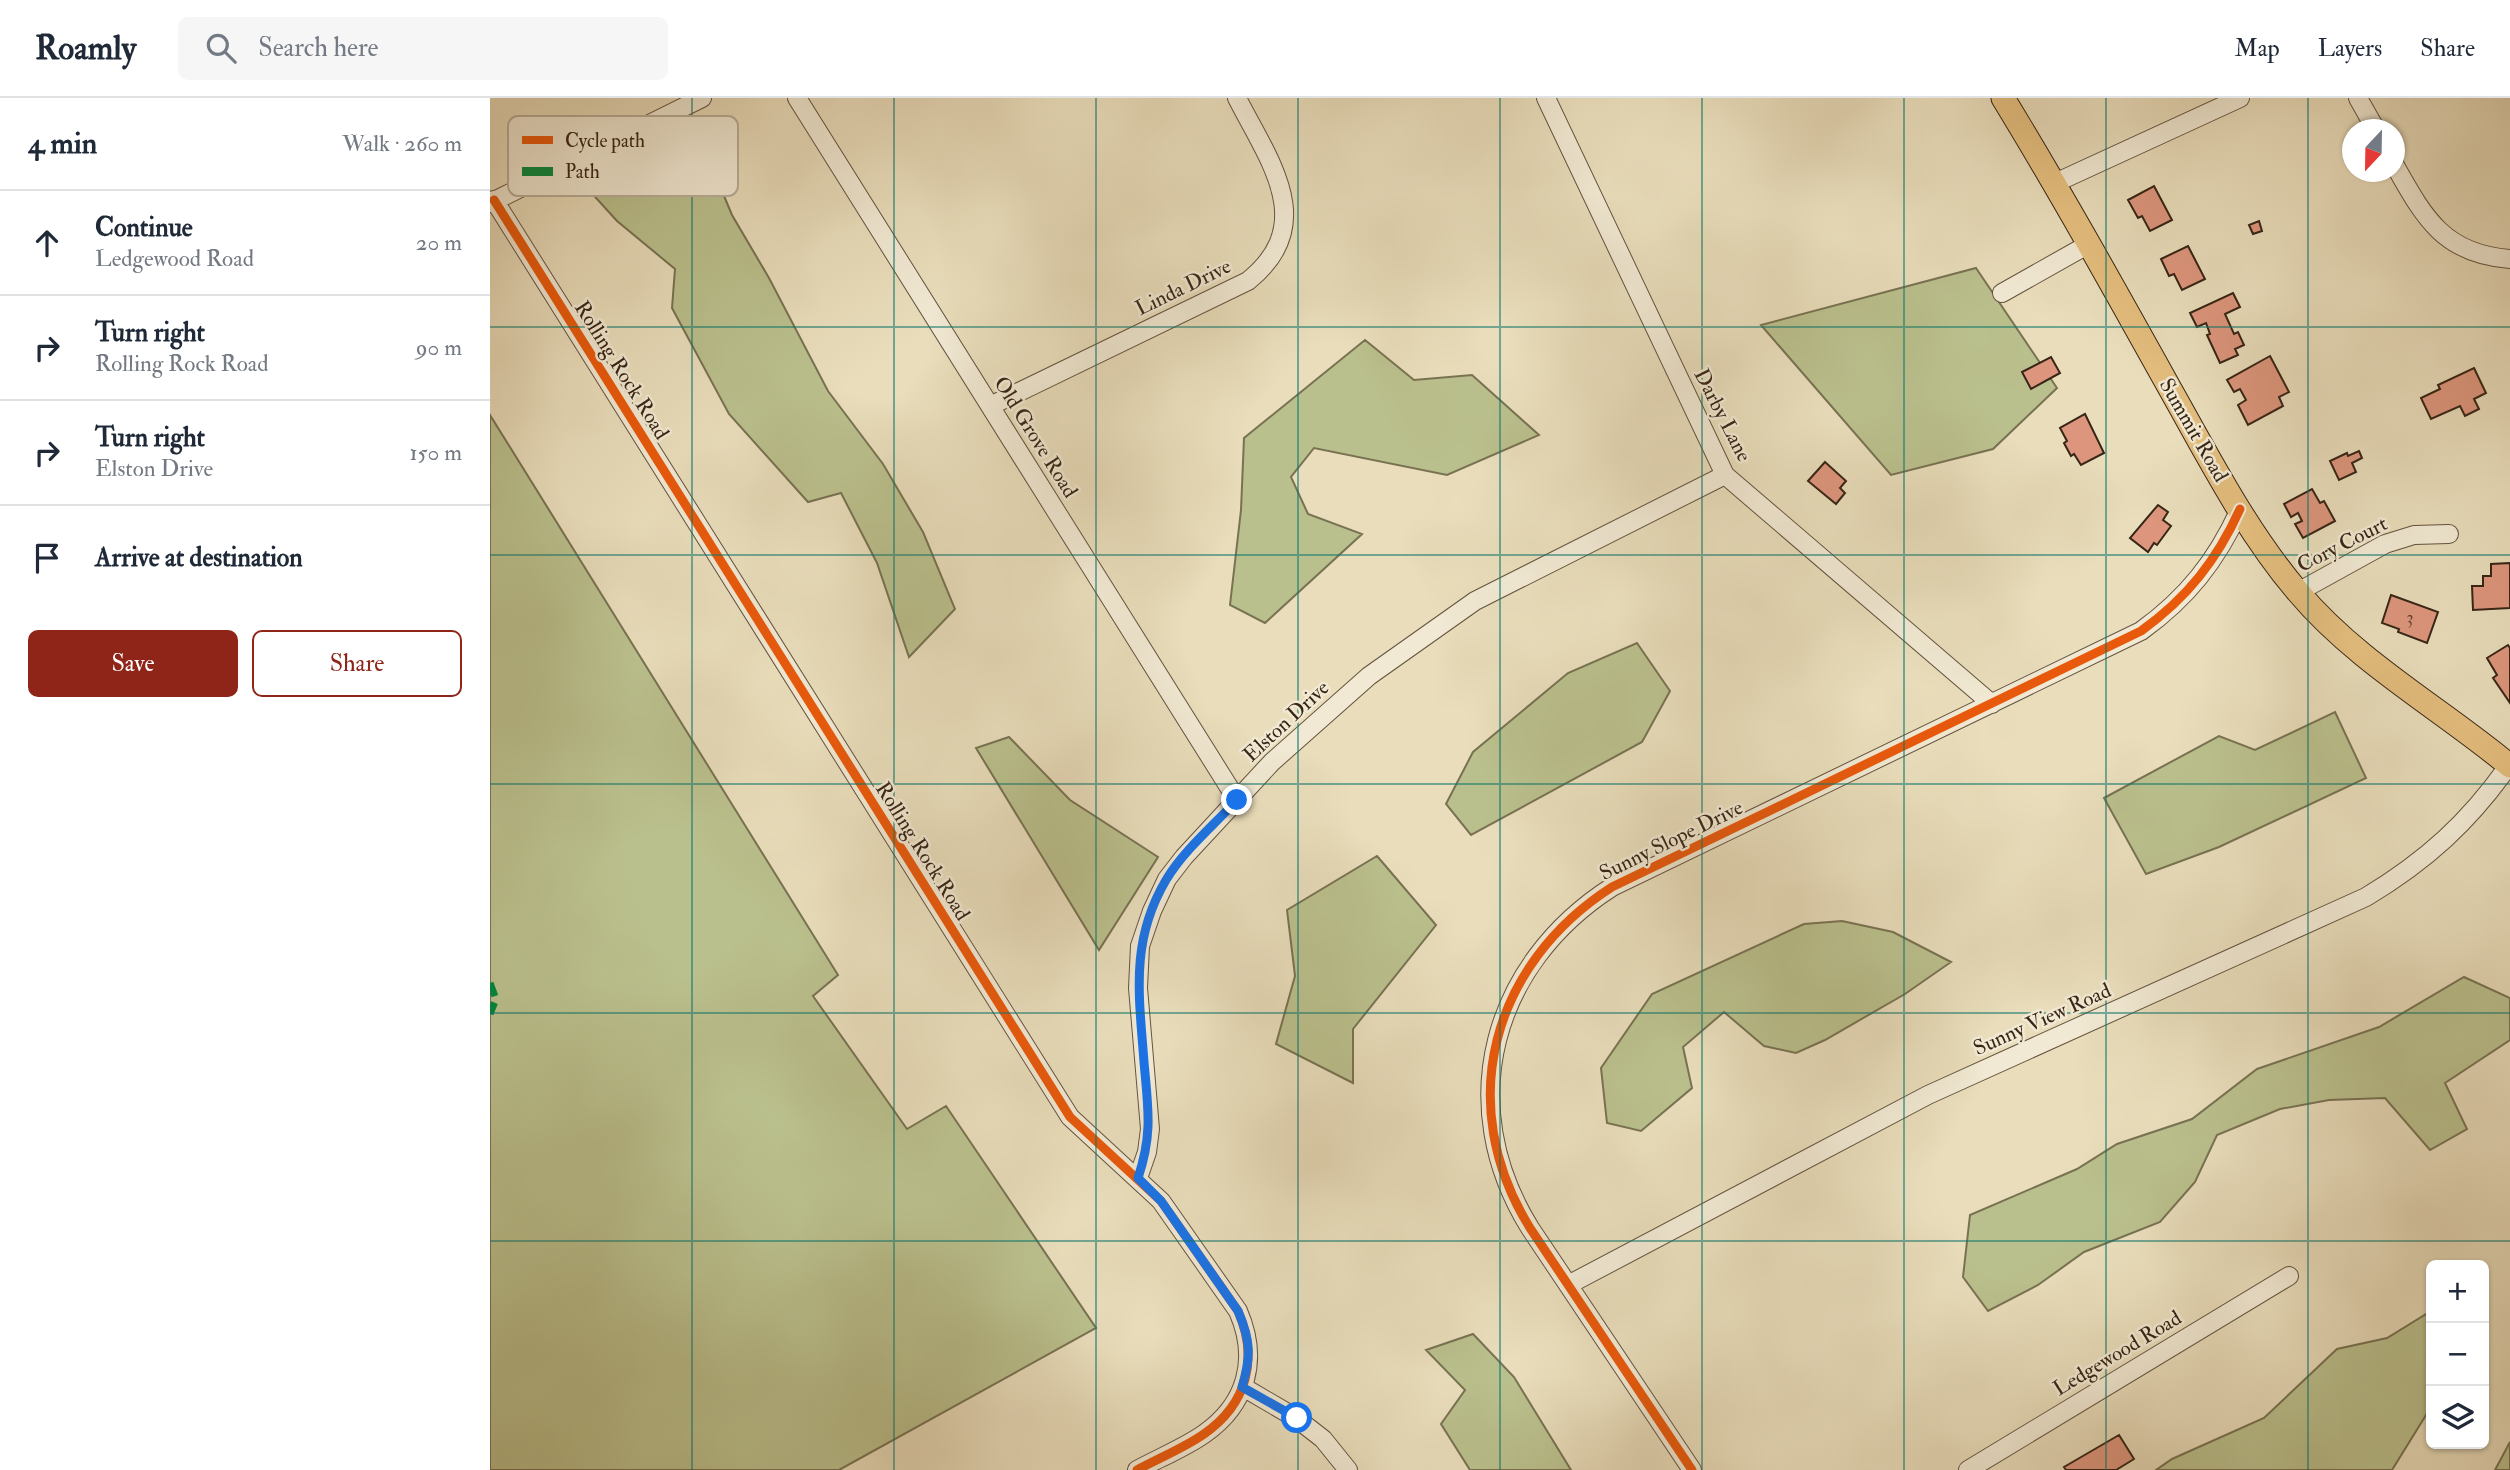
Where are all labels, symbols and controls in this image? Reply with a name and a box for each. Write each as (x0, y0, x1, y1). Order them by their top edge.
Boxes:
search box (178, 17, 668, 80)
text: Roamly (35, 28, 136, 69)
icon: search (202, 29, 240, 67)
text: Search here (258, 32, 378, 64)
text: Map (2235, 33, 2280, 64)
text: Layers (2318, 33, 2382, 64)
text: Share (2420, 33, 2475, 64)
legend (508, 116, 738, 196)
north arrow (2342, 119, 2405, 182)
text: 4 min (28, 125, 97, 162)
text: Walk · 260 m (342, 129, 462, 158)
text: Cycle path (565, 129, 645, 154)
text: Path (565, 160, 600, 184)
text: Continue (95, 212, 193, 244)
icon: ahead (28, 224, 66, 262)
text: 20 m (416, 228, 462, 257)
text: Ledgewood Road (95, 244, 254, 273)
street label: Linda Drive (1131, 253, 1236, 322)
street label: Rolling Rock Road (568, 296, 675, 445)
text: Turn right (95, 317, 205, 349)
icon: right (28, 329, 66, 367)
text: 90 m (416, 333, 462, 362)
text: Rolling Rock Road (95, 349, 269, 378)
street label: Darby Lane (1688, 364, 1758, 466)
street label: Old Grove Road (987, 371, 1084, 504)
street label: Summit Road (2153, 373, 2234, 488)
text: Turn right (95, 422, 205, 454)
icon: right (28, 434, 66, 472)
text: 150 m (409, 438, 462, 467)
text: Elston Drive (95, 454, 213, 483)
street label: Cory Court (2292, 510, 2392, 579)
icon: arrive (28, 539, 66, 577)
text: Arrive at destination (95, 542, 303, 574)
house number: 3 (2407, 606, 2413, 629)
button: Save (28, 630, 238, 697)
button: Share (252, 630, 462, 697)
street label: Elston Drive (1238, 675, 1335, 768)
street label: Rolling Rock Road (869, 777, 976, 926)
route end (1221, 784, 1252, 815)
street label: Sunny Slope Drive (1595, 794, 1748, 887)
street label: Sunny View Road (1969, 977, 2116, 1062)
map controls (2426, 1260, 2489, 1449)
button: + (2426, 1260, 2489, 1323)
street label: Ledgewood Road (2048, 1304, 2187, 1402)
button: − (2426, 1323, 2489, 1386)
button: layers (2426, 1386, 2489, 1449)
route start (1281, 1402, 1312, 1433)

